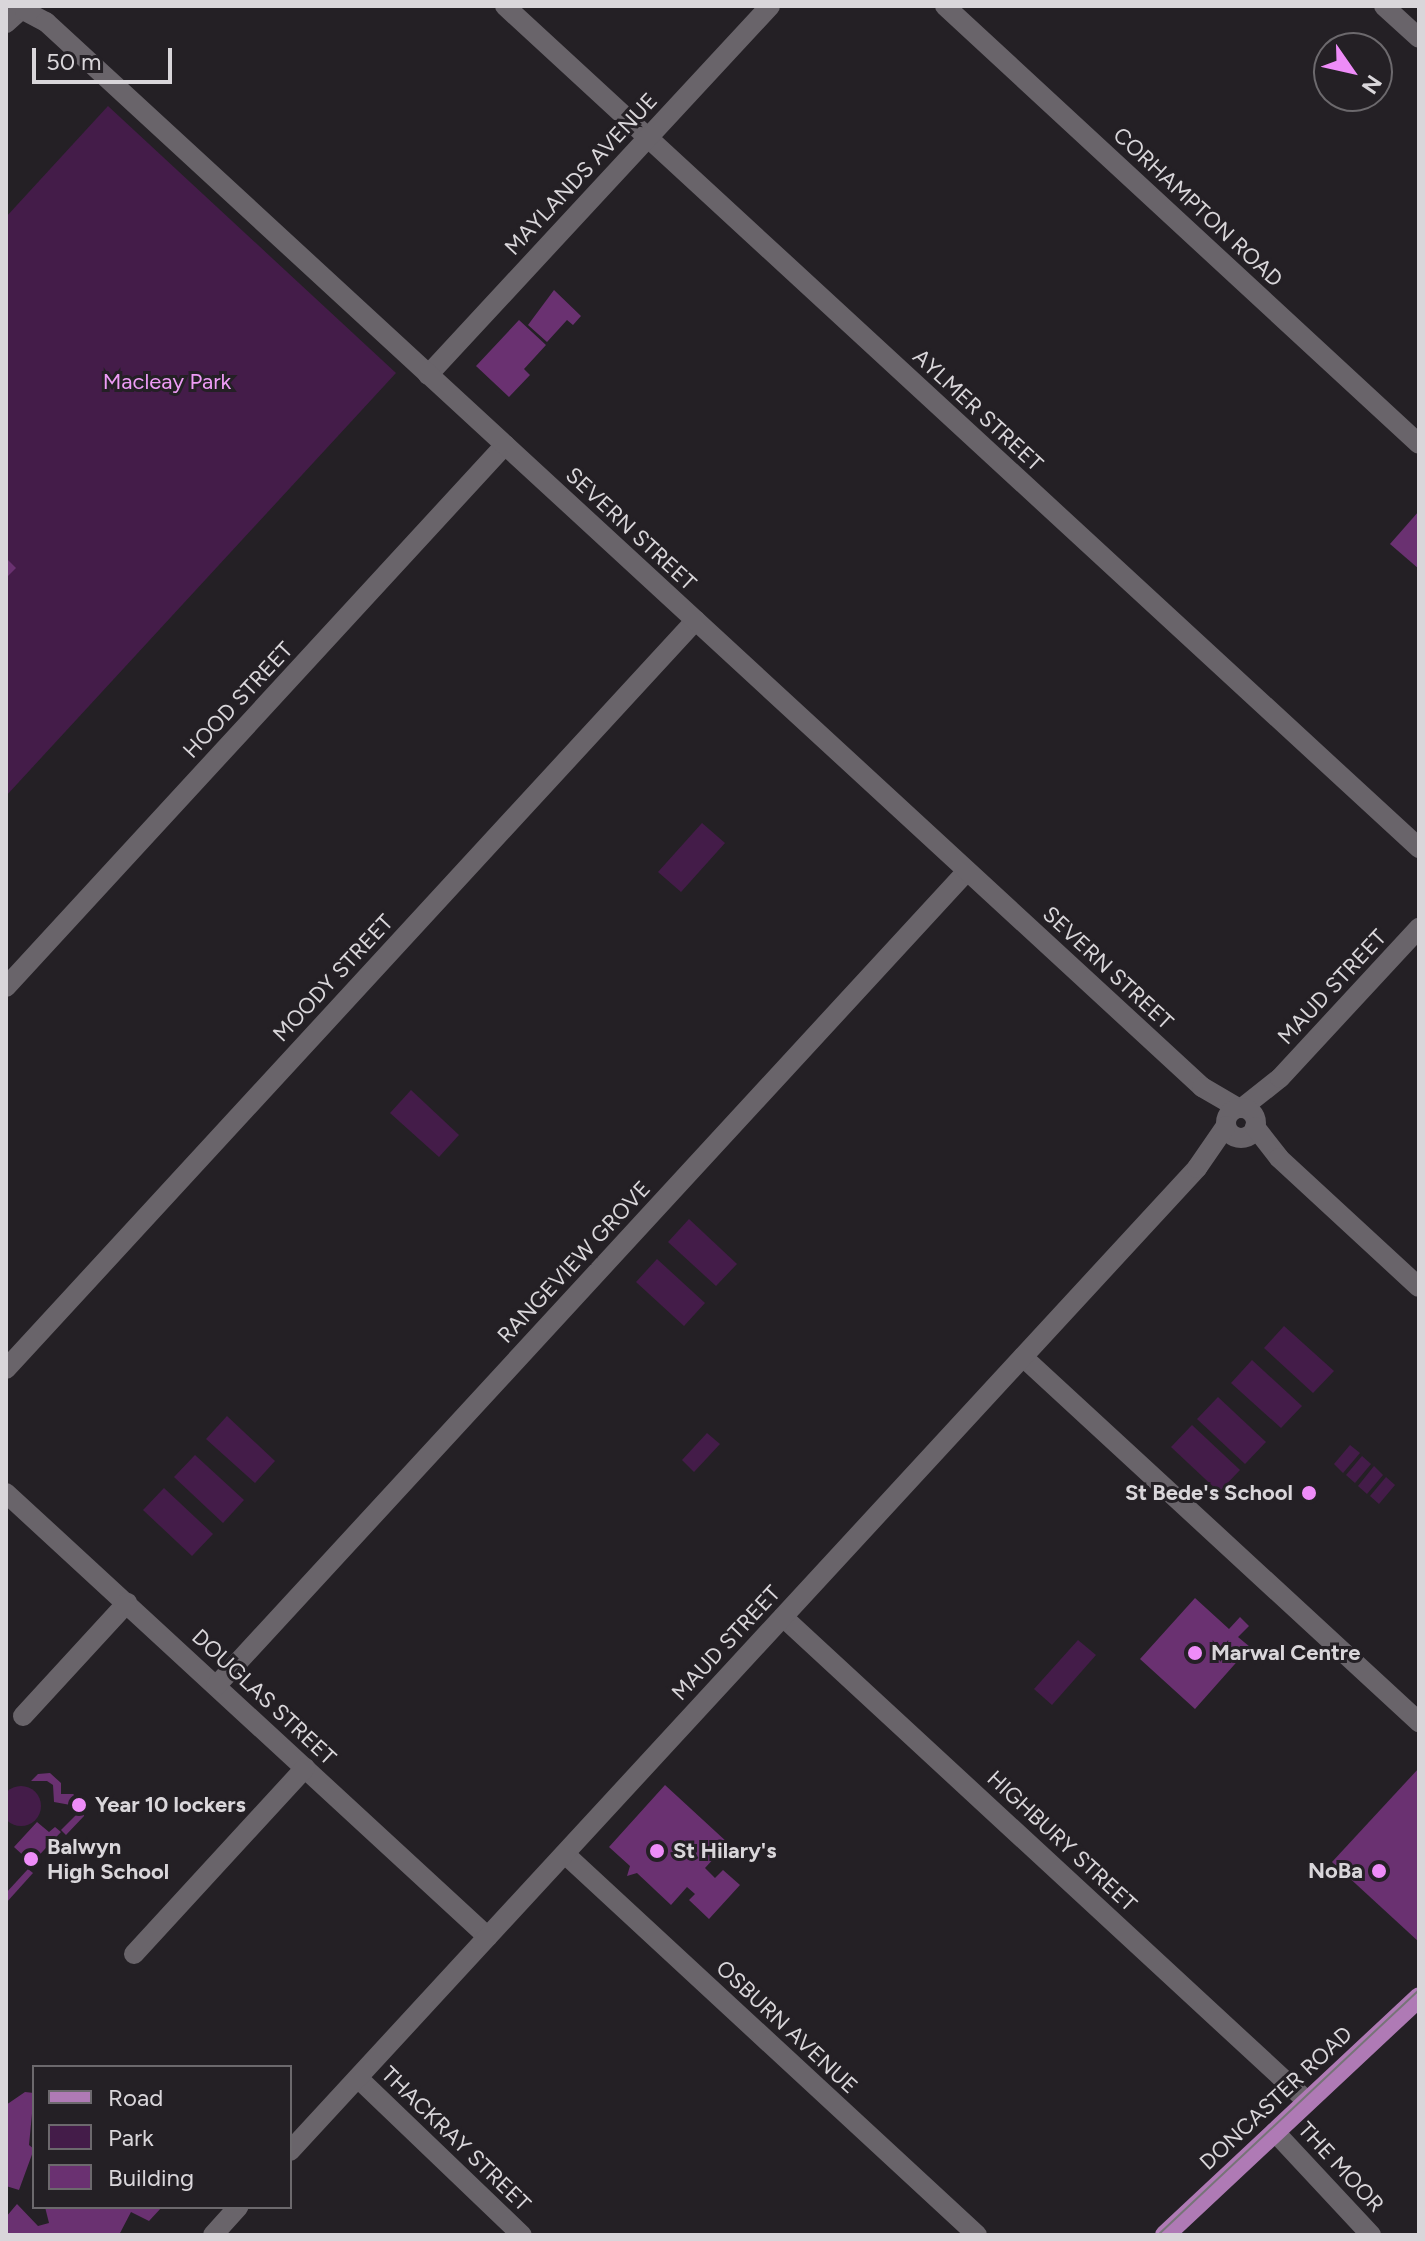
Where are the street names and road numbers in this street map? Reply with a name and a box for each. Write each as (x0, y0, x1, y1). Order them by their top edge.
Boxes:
street label: MAYLANDS AVENUE (499, 88, 663, 260)
street label: CORHAMPTON ROAD (1108, 122, 1288, 292)
street label: AYLMER STREET (908, 343, 1048, 477)
street label: SEVERN STREET (560, 462, 702, 596)
street label: HOOD STREET (178, 637, 298, 763)
street label: SEVERN STREET (1037, 901, 1179, 1035)
street label: MOODY STREET (267, 909, 399, 1047)
street label: MAUD STREET (1272, 924, 1392, 1050)
street label: RANGEVIEW GROVE (492, 1176, 656, 1348)
street label: MAUD STREET (666, 1580, 786, 1706)
street label: DOUGLAS STREET (186, 1623, 342, 1771)
street label: HIGHBURY STREET (982, 1765, 1142, 1917)
street label: OSBURN AVENUE (711, 1955, 863, 2099)
street label: DONCASTER ROAD (1194, 2021, 1358, 2175)
street label: THACKRAY STREET (376, 2061, 536, 2217)
street label: THE MOOR (1293, 2116, 1389, 2218)

